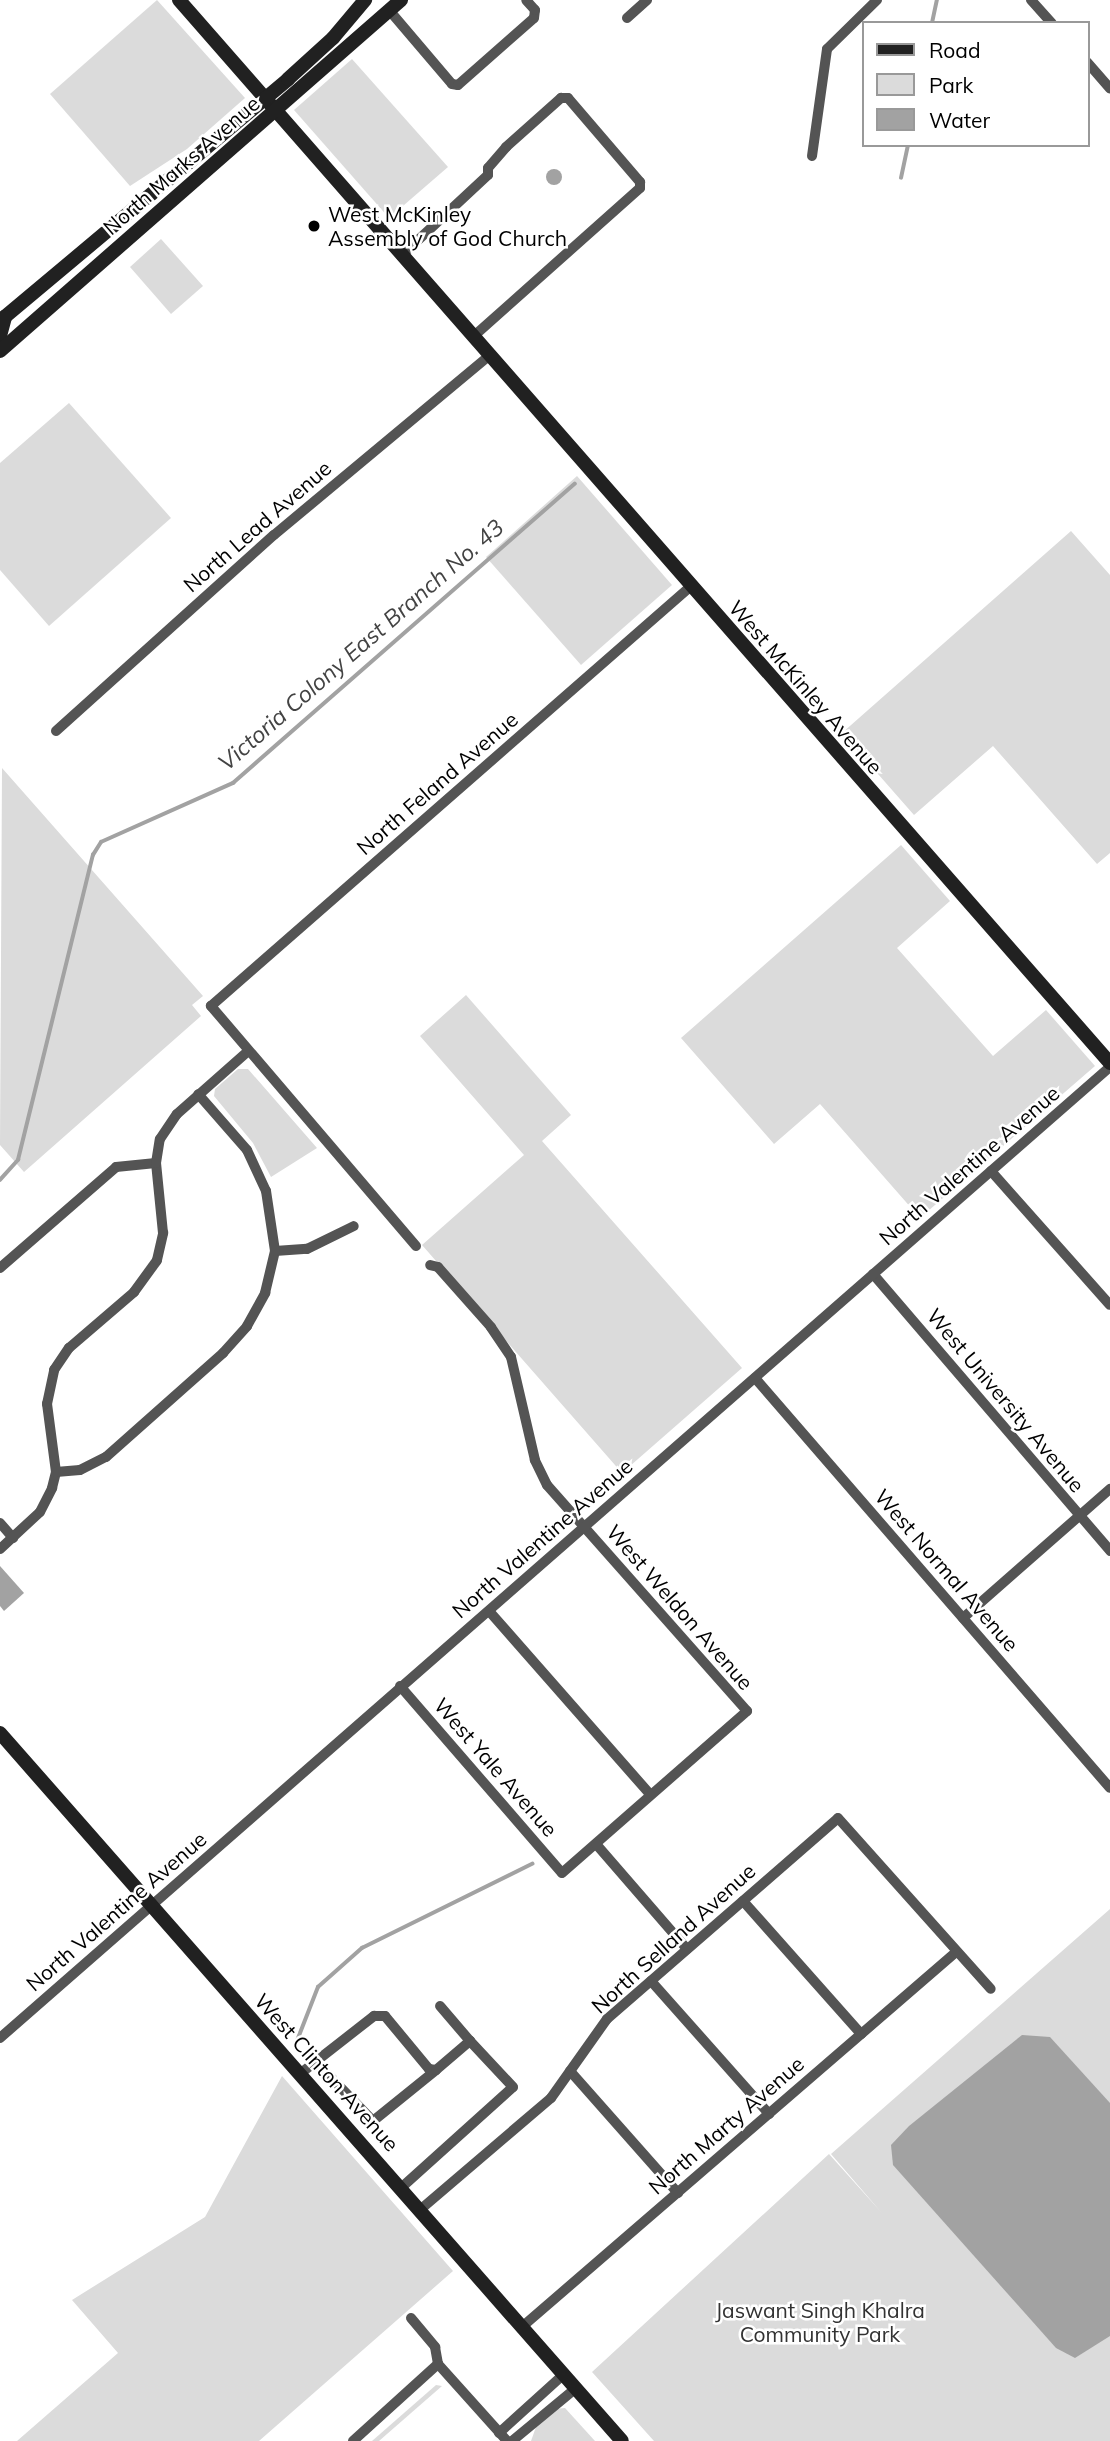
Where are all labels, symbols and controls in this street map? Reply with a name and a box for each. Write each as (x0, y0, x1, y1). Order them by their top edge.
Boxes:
legend (862, 21, 1089, 147)
text: Road (929, 37, 980, 63)
text: Park (929, 72, 973, 98)
street label: North Marks Avenue (98, 90, 264, 240)
text: Water (929, 107, 990, 133)
place label: West McKinley Assembly of God Church (328, 201, 567, 251)
marker: West McKinley Assembly of God Church (306, 218, 322, 234)
street label: North Lead Avenue (178, 455, 336, 597)
water label: Victoria Colony East Branch No. 43 (213, 514, 509, 776)
street label: West McKinley Avenue (724, 595, 888, 779)
street label: North Feland Avenue (351, 706, 523, 860)
street label: North Valentine Avenue (874, 1080, 1064, 1250)
street label: West University Avenue (922, 1303, 1090, 1497)
street label: North Valentine Avenue (447, 1453, 637, 1623)
street label: West Normal Avenue (870, 1484, 1024, 1656)
street label: West Weldon Avenue (601, 1519, 759, 1695)
street label: West Yale Avenue (429, 1693, 563, 1841)
street label: North Valentine Avenue (21, 1826, 211, 1996)
street label: North Selland Avenue (586, 1858, 760, 2018)
street label: West Clinton Avenue (250, 1988, 404, 2156)
street label: North Marty Avenue (643, 2051, 809, 2199)
park label: Jaswant Singh Khalra Community Park (715, 2297, 925, 2347)

